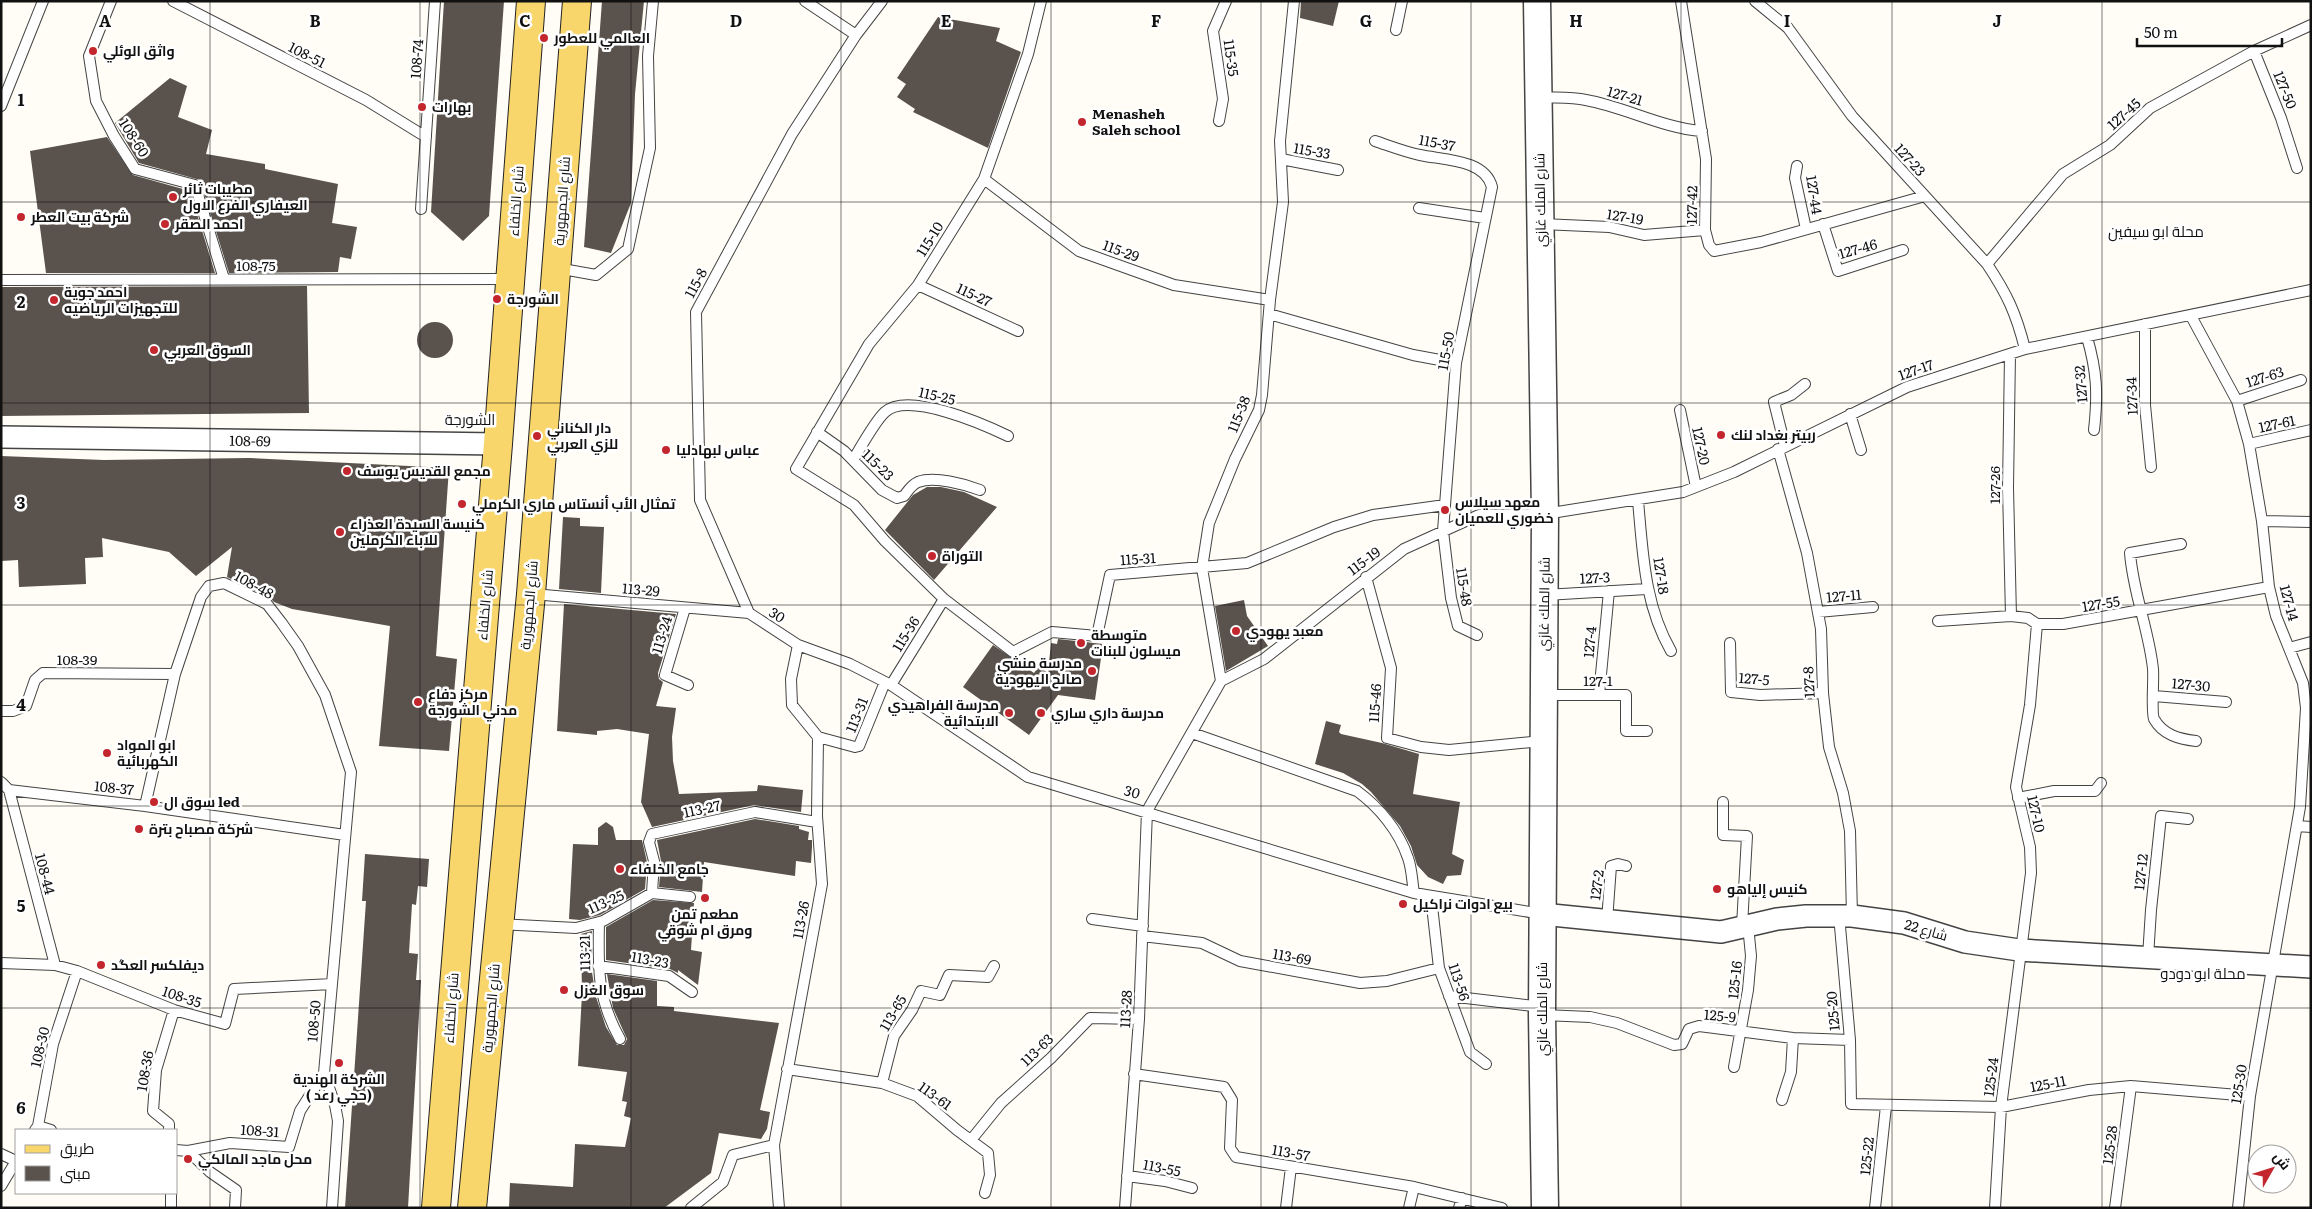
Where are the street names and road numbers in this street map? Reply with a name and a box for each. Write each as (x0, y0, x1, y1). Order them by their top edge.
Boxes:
street label: 108-51 (285, 36, 330, 72)
street label: 108-74 (405, 38, 427, 79)
street label: 115-35 (1219, 38, 1244, 78)
street label: 127-50 (2269, 68, 2303, 111)
street label: 127-21 (1605, 80, 1646, 110)
street label: 127-45 (2102, 93, 2144, 134)
street label: 108-60 (115, 114, 155, 161)
street label: 115-37 (1417, 129, 1457, 155)
street label: 115-33 (1292, 137, 1332, 163)
street label: 127-23 (1891, 139, 1931, 180)
street label: شارع الملك غازي (1528, 153, 1553, 247)
street label: شارع الجمهورية (548, 156, 574, 246)
street label: شارع الخلفاء (503, 165, 527, 237)
street label: 127-44 (1802, 174, 1828, 216)
street label: 127-42 (1681, 185, 1701, 224)
street label: 127-19 (1605, 203, 1645, 229)
street label: 115-10 (911, 217, 948, 260)
street label: 127-46 (1836, 233, 1880, 263)
street label: 115-29 (1100, 234, 1142, 266)
street label: 108-75 (236, 255, 276, 275)
street label: 115-8 (679, 264, 711, 301)
street label: 115-27 (953, 277, 995, 311)
street label: 115-50 (1432, 330, 1458, 372)
street label: 127-17 (1895, 354, 1936, 384)
street label: 127-63 (2243, 361, 2286, 392)
street label: 127-32 (2068, 365, 2092, 404)
street label: 127-34 (2120, 376, 2142, 416)
street label: 115-25 (917, 381, 958, 409)
street label: 115-38 (1222, 392, 1255, 435)
street label: 127-61 (2257, 409, 2297, 437)
street label: 127-20 (1688, 425, 1716, 467)
street label: 108-69 (229, 430, 271, 450)
street label: 115-23 (858, 444, 899, 485)
street label: 127-26 (1984, 466, 2004, 504)
street label: 115-19 (1343, 541, 1384, 579)
street label: 115-31 (1119, 547, 1157, 569)
street label: 127-18 (1649, 556, 1675, 596)
street label: شارع الملك غازي (1532, 557, 1557, 651)
street label: شارع الجمهورية (514, 560, 542, 650)
street label: 108-48 (231, 565, 278, 603)
street label: 115-48 (1452, 566, 1478, 608)
street label: 127-3 (1579, 566, 1611, 588)
street label: شارع الخلفاء (471, 569, 497, 641)
street label: 113-29 (621, 577, 661, 601)
street label: 127-14 (2276, 582, 2304, 623)
street label: 127-11 (1825, 583, 1863, 607)
street label: 127-55 (2080, 590, 2121, 616)
street label: 30 (766, 602, 790, 627)
street label: 115-36 (887, 612, 924, 655)
street label: 113-24 (646, 613, 676, 656)
street label: 127-4 (1578, 625, 1600, 659)
street label: 108-39 (57, 649, 97, 669)
street label: 127-8 (1797, 665, 1819, 698)
street label: 127-5 (1738, 667, 1770, 689)
street label: 127-1 (1583, 670, 1613, 690)
street label: 127-30 (2171, 672, 2211, 696)
street label: 115-46 (1363, 682, 1385, 723)
street label: 113-31 (840, 694, 872, 735)
street label: 108-37 (93, 775, 135, 799)
street label: 30 (1122, 779, 1143, 803)
street label: 127-10 (2023, 793, 2051, 834)
street label: 113-27 (681, 794, 722, 822)
street label: 108-44 (31, 851, 61, 897)
street label: 127-12 (2128, 853, 2152, 891)
street label: 127-2 (1584, 869, 1608, 901)
street label: 113-25 (584, 884, 627, 918)
street label: 113-26 (787, 899, 813, 940)
street label: شارع 22 (1902, 913, 1950, 945)
street label: 113-21 (574, 934, 594, 971)
street label: 113-69 (1271, 943, 1313, 969)
street label: 113-23 (630, 946, 671, 972)
street label: 125-16 (1722, 959, 1746, 1000)
street label: 113-56 (1444, 960, 1476, 1004)
street label: شارع الملك غازي (1531, 962, 1554, 1056)
street label: شارع الجمهورية (476, 963, 504, 1053)
street label: شارع الخلفاء (438, 972, 462, 1044)
street label: 108-35 (160, 980, 205, 1012)
street label: 113-28 (1114, 989, 1136, 1029)
street label: 113-65 (874, 991, 910, 1034)
street label: 125-20 (1820, 991, 1844, 1032)
street label: 108-50 (301, 999, 325, 1043)
street label: 125-9 (1703, 1004, 1737, 1026)
street label: 108-30 (25, 1024, 53, 1069)
street label: 113-63 (1015, 1029, 1057, 1070)
street label: 108-36 (131, 1049, 157, 1093)
street label: 125-24 (1978, 1056, 2002, 1098)
street label: 125-30 (2225, 1063, 2251, 1105)
street label: 125-11 (2028, 1070, 2068, 1096)
street label: 113-61 (915, 1076, 957, 1114)
street label: 108-31 (240, 1119, 280, 1141)
street label: 125-28 (2097, 1124, 2121, 1166)
street label: 125-22 (1854, 1136, 1878, 1176)
street label: 113-57 (1271, 1139, 1312, 1165)
street label: 113-55 (1142, 1154, 1183, 1180)

